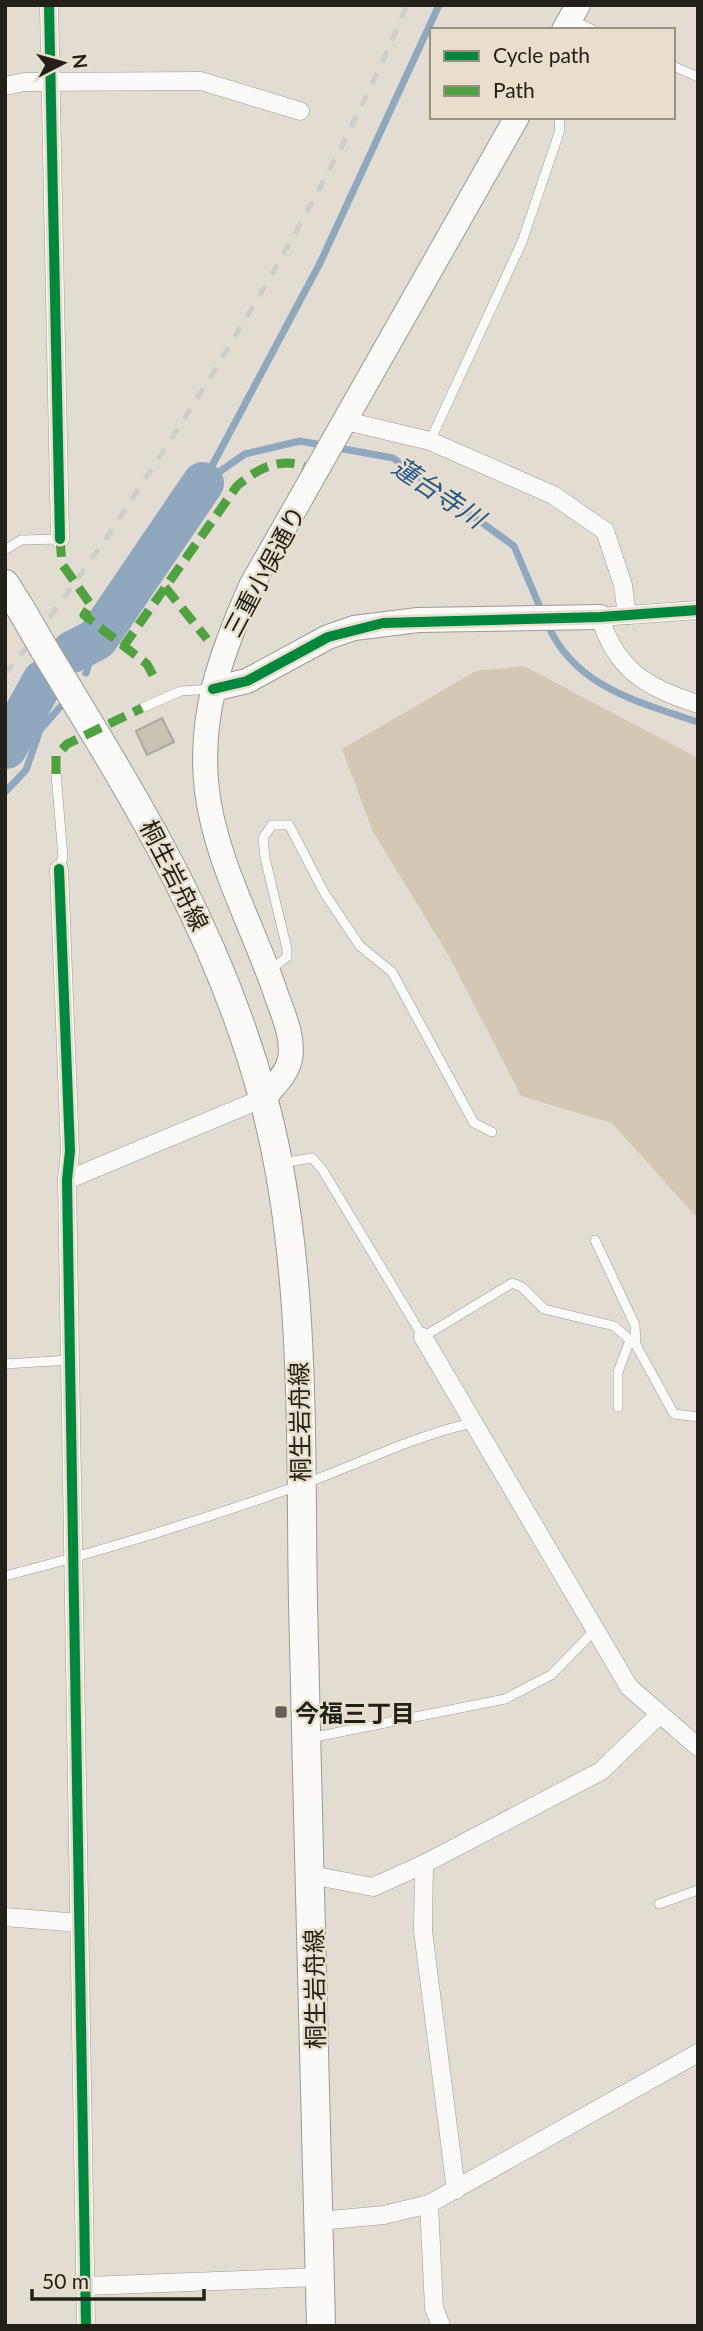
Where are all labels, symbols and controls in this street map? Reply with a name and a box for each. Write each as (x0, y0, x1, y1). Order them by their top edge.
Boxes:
north arrow (28, 28, 98, 98)
legend (430, 28, 675, 119)
text: Cycle path (493, 42, 590, 67)
text: N (68, 53, 93, 70)
text: Path (493, 77, 535, 102)
water label: 蓮台寺川 (387, 450, 494, 536)
street label: 三重小俣通り (217, 501, 311, 641)
street label: 桐生岩舟線 (135, 815, 215, 935)
street label: 桐生岩舟線 (283, 1362, 315, 1482)
place label: 今福三丁目 (295, 1698, 415, 1727)
marker: 今福三丁目 (273, 1704, 289, 1720)
street label: 桐生岩舟線 (298, 1929, 330, 2049)
scale bar (32, 2258, 203, 2302)
text: 50 m (42, 2268, 89, 2293)

